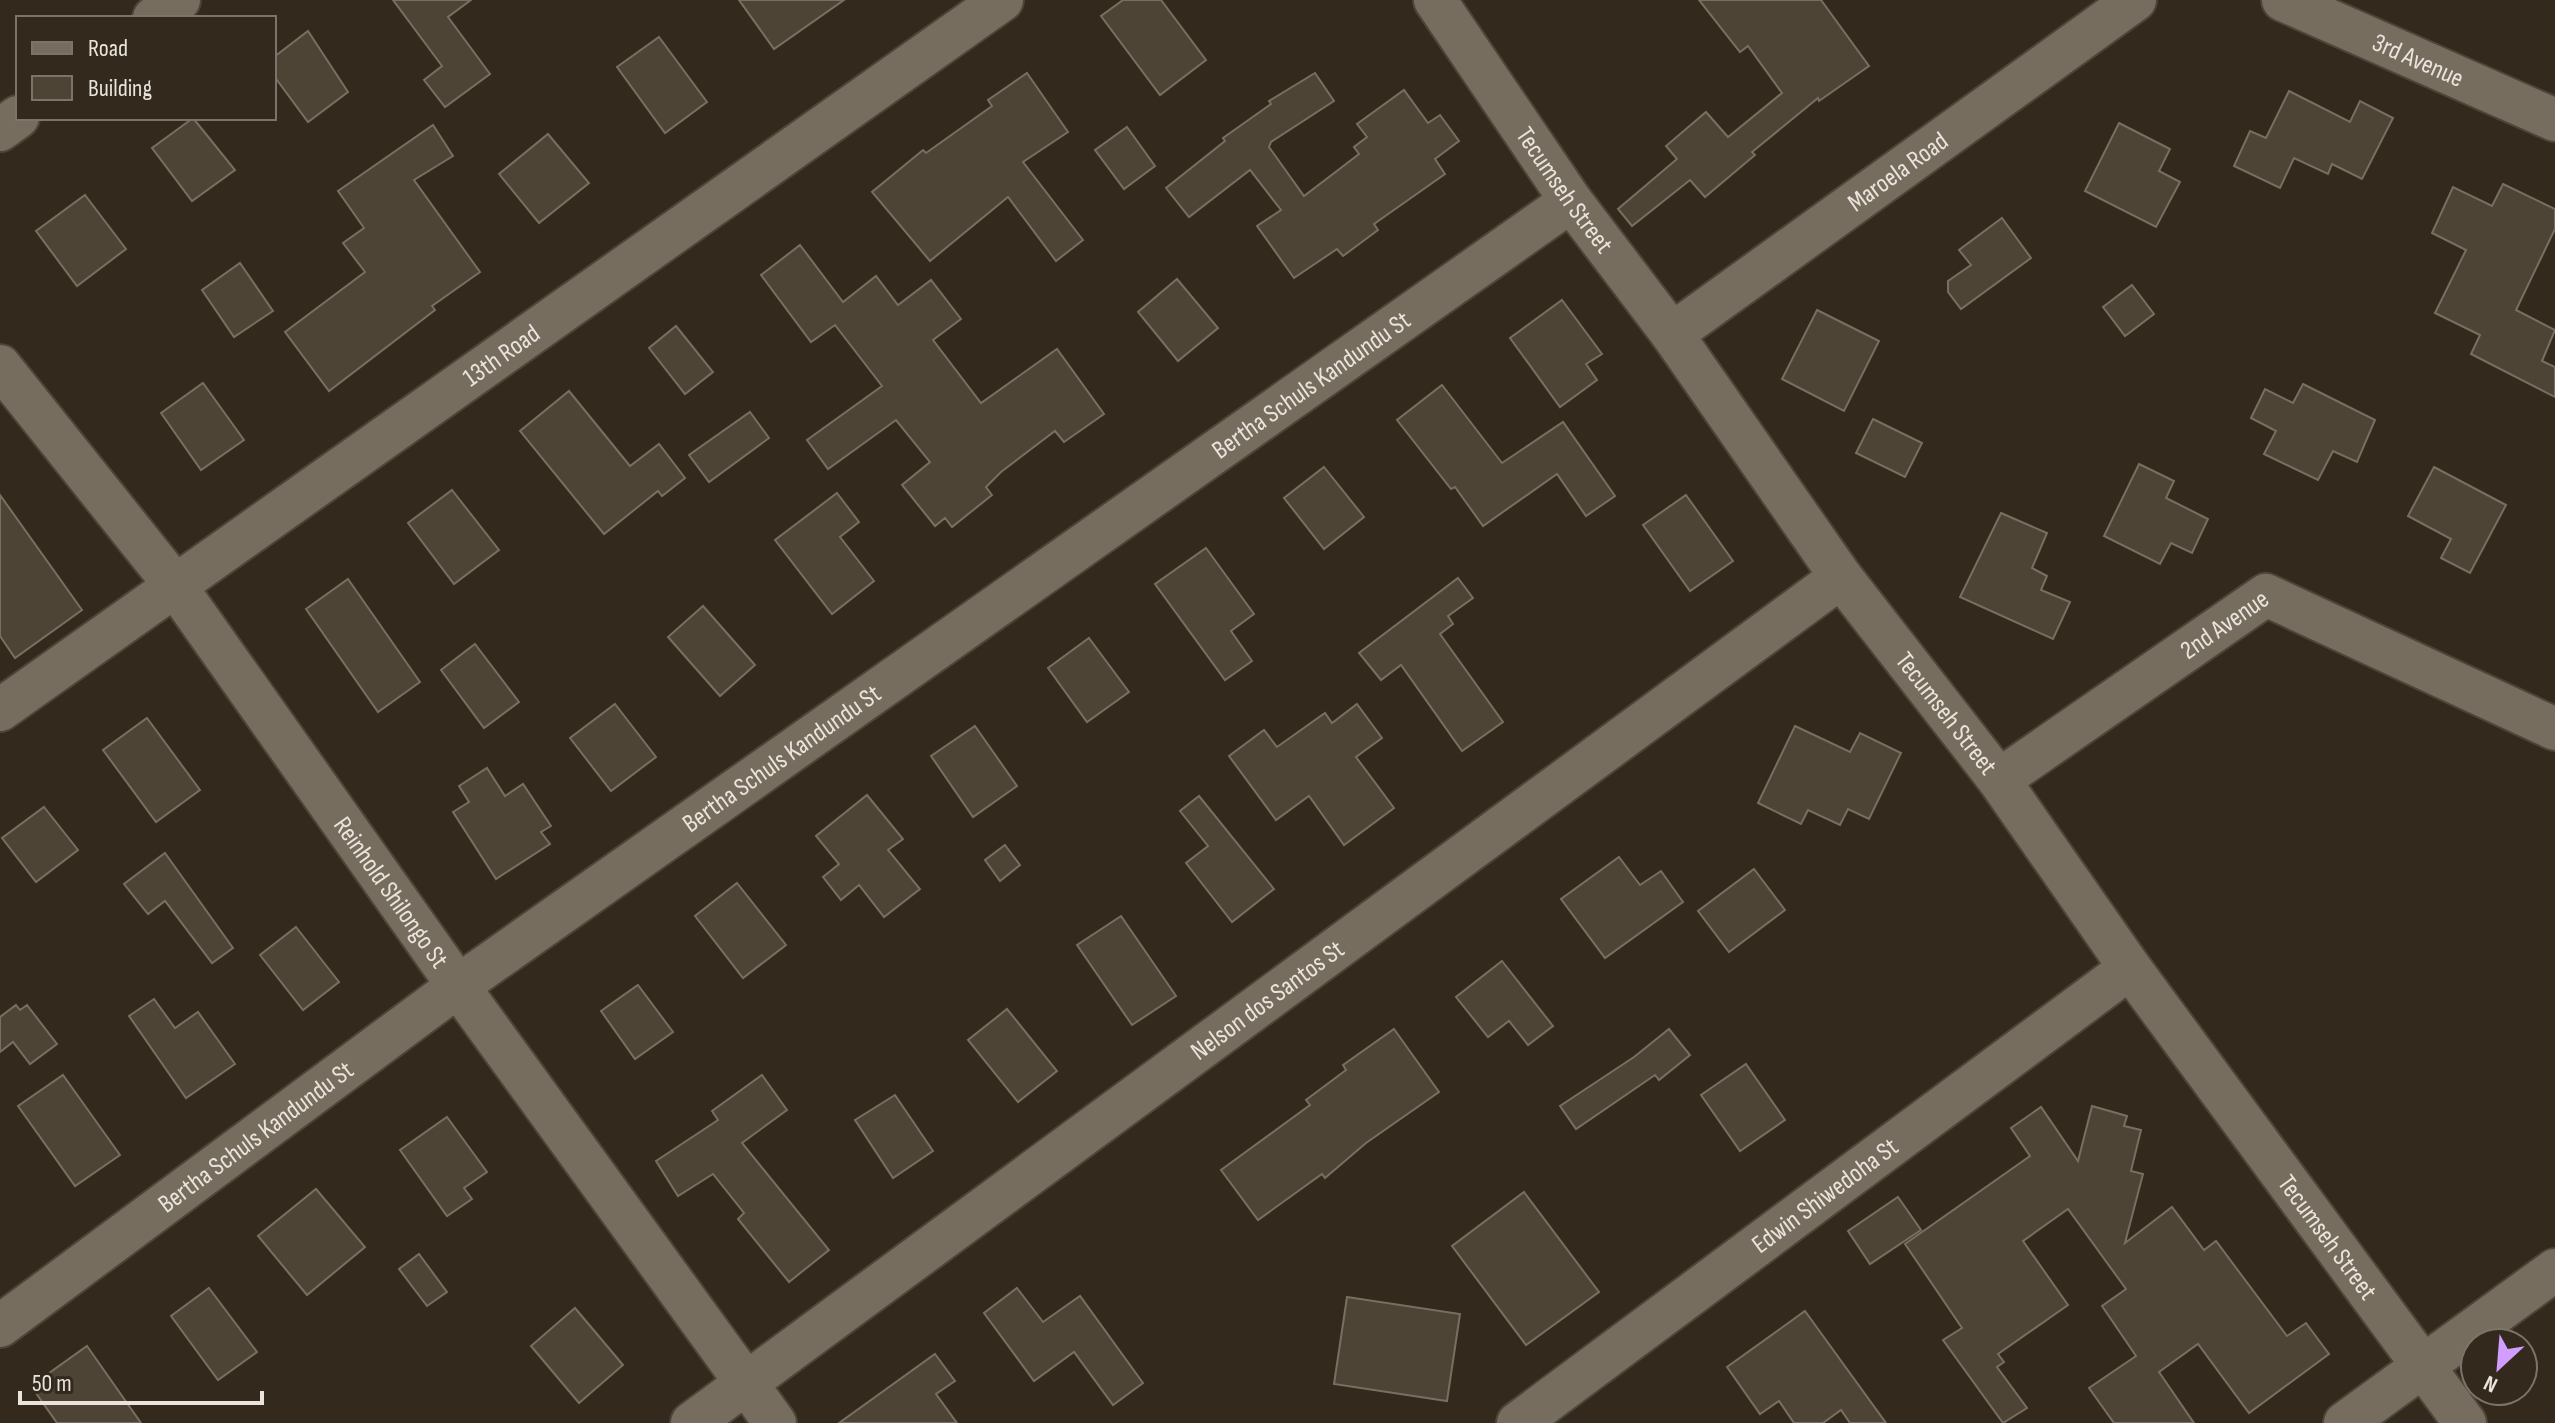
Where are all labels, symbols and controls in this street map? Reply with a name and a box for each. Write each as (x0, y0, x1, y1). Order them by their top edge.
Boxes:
legend (16, 16, 276, 120)
street label: 3rd Avenue (2367, 27, 2468, 95)
text: Road (88, 34, 128, 63)
text: Building (88, 74, 152, 103)
street label: Tecumseh Street (1509, 122, 1619, 260)
street label: Maroela Road (1842, 126, 1954, 219)
street label: Bertha Schuls Kandundu St (1207, 305, 1417, 466)
street label: 13th Road (458, 319, 546, 394)
street label: 2nd Avenue (2175, 584, 2275, 667)
street label: Tecumseh Street (1888, 646, 2003, 782)
street label: Bertha Schuls Kandundu St (677, 679, 887, 840)
street label: Reinhold Shilongo St (326, 811, 454, 975)
street label: Nelson dos Santos St (1185, 934, 1351, 1068)
street label: Bertha Schuls Kandundu St (152, 1055, 360, 1220)
street label: Edwin Shiwedoha St (1746, 1132, 1905, 1261)
street label: Tecumseh Street (2271, 1169, 2383, 1306)
north arrow (2459, 1327, 2539, 1407)
scale bar (20, 1355, 262, 1405)
text: 50 m (32, 1369, 72, 1398)
text: N (2480, 1369, 2502, 1398)

